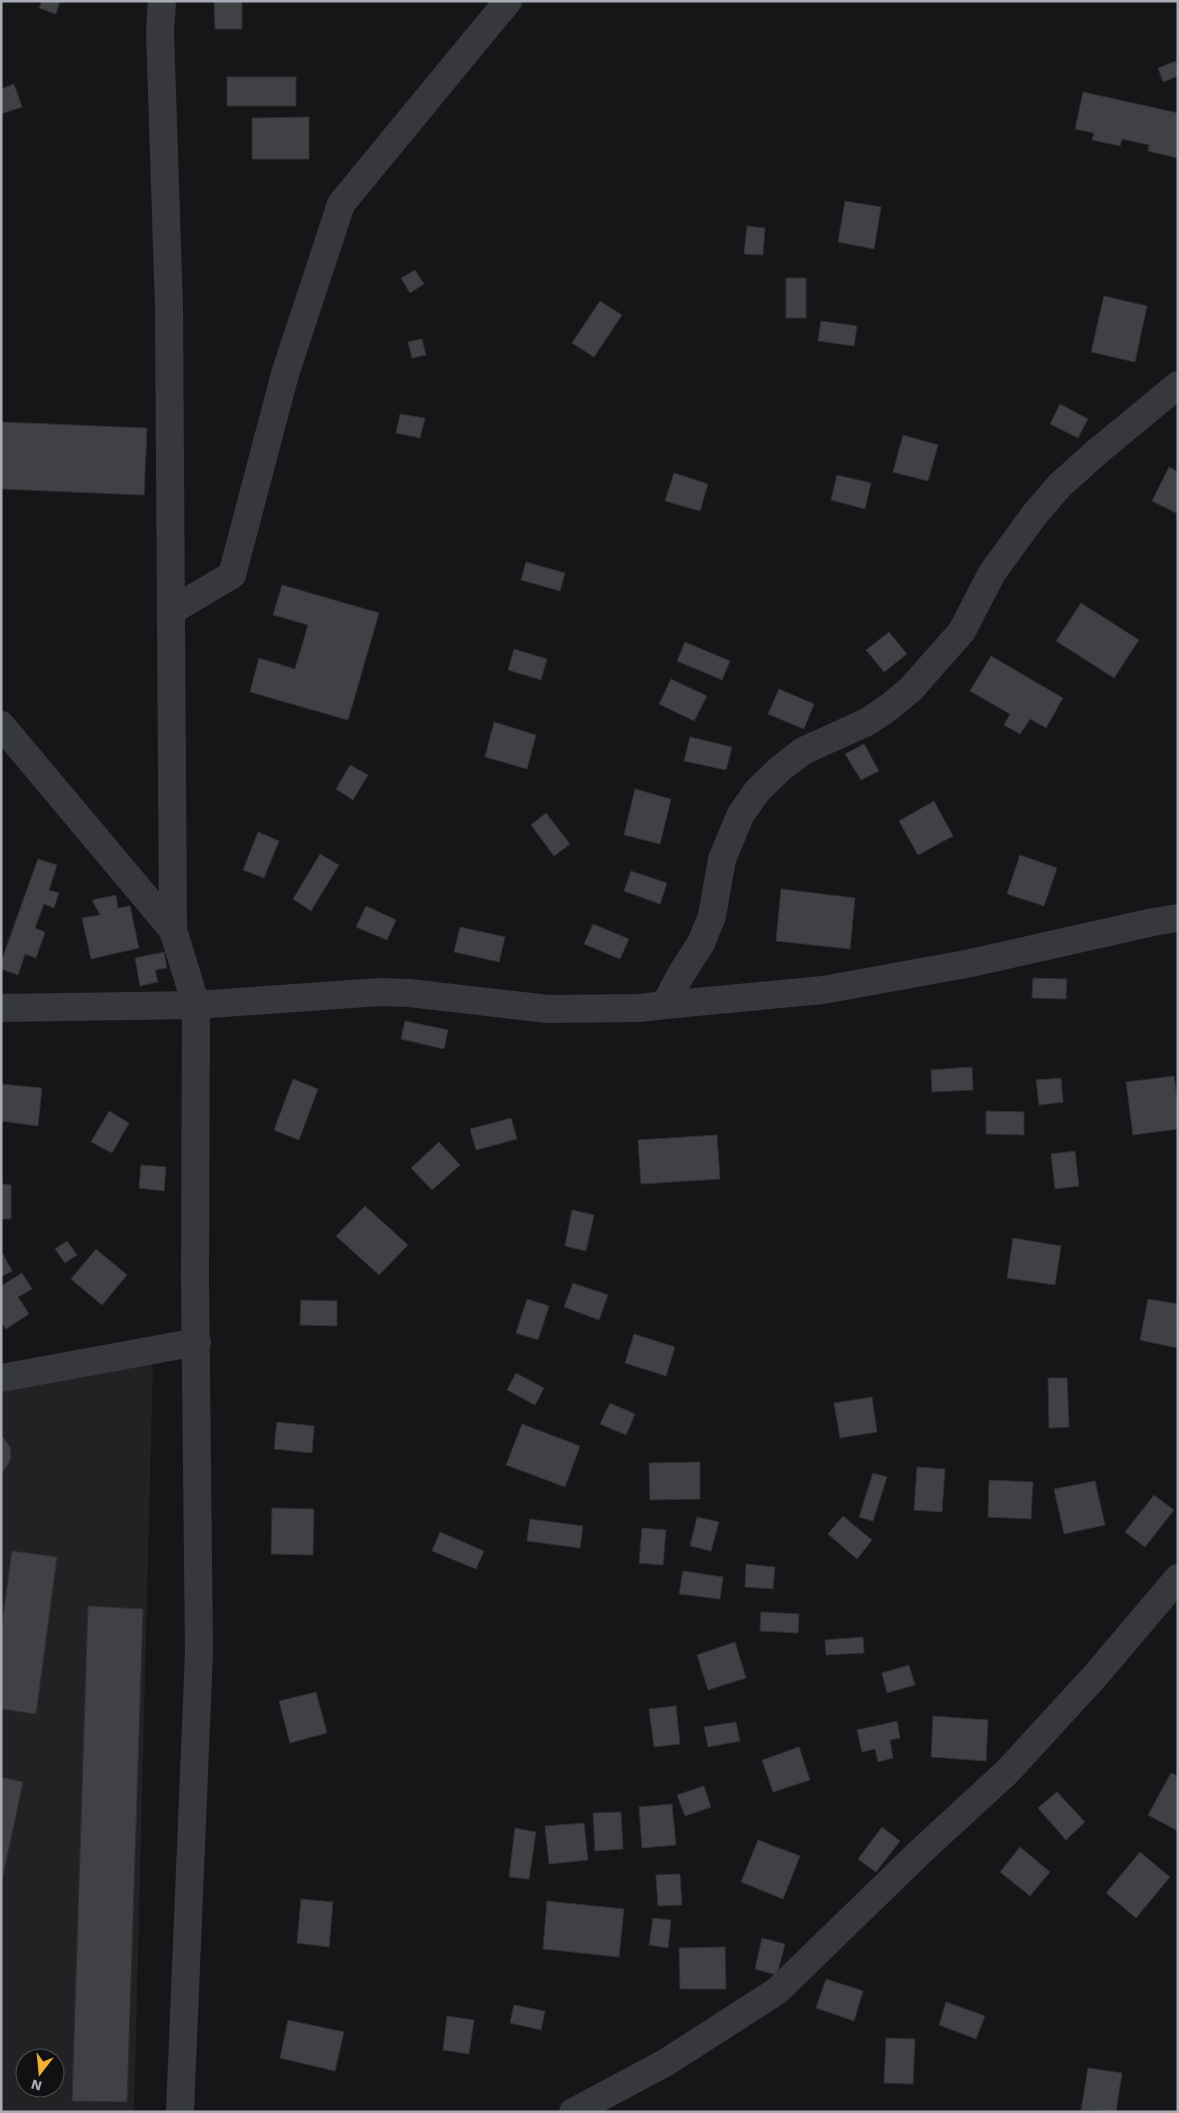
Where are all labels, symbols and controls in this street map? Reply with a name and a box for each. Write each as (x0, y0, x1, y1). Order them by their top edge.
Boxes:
north arrow (15, 2048, 65, 2098)
text: N (29, 2076, 44, 2095)

